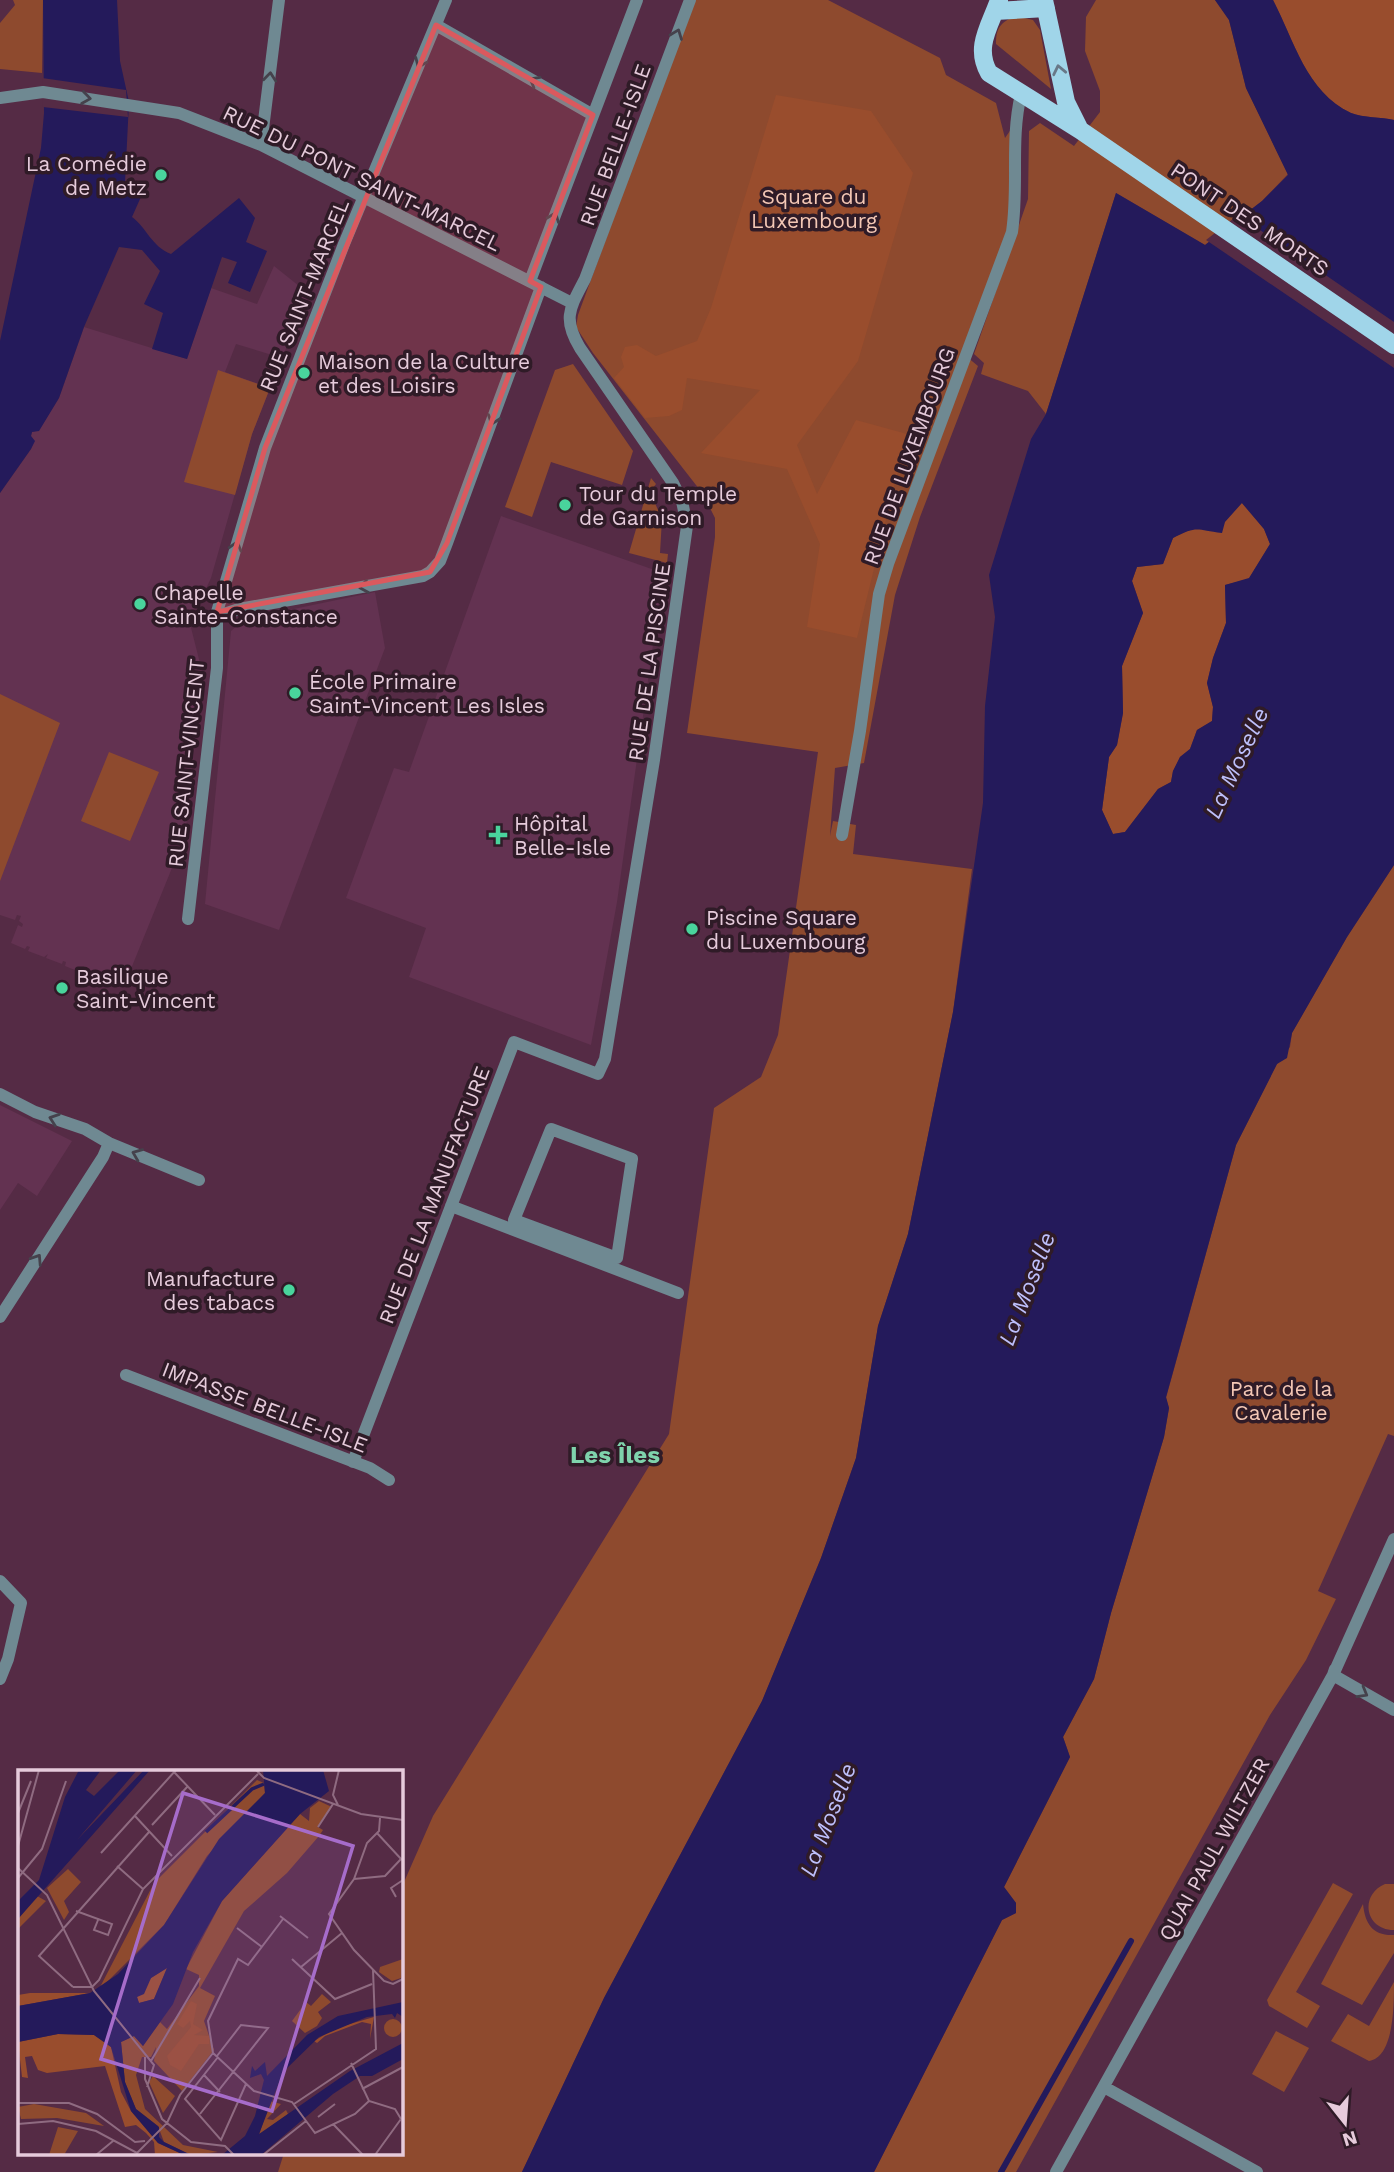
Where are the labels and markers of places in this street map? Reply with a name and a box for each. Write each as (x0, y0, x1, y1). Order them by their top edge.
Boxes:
place label: La Comédie de Metz (26, 151, 147, 200)
marker: La Comédie de Metz (153, 167, 169, 183)
place label: Maison de la Culture et des Loisirs (318, 349, 530, 398)
marker: Maison de la Culture et des Loisirs (296, 365, 312, 381)
place label: Tour du Temple de Garnison (579, 481, 737, 530)
marker: Tour du Temple de Garnison (557, 497, 573, 513)
place label: Chapelle Sainte-Constance (154, 580, 338, 629)
marker: Chapelle Sainte-Constance (132, 596, 148, 612)
place label: École Primaire Saint-Vincent Les Isles (309, 669, 545, 718)
marker: École Primaire Saint-Vincent Les Isles (287, 685, 303, 701)
place label: Hôpital Belle-Isle (514, 811, 611, 860)
marker: Hôpital Belle-Isle (488, 825, 508, 845)
place label: Piscine Square du Luxembourg (706, 905, 866, 954)
marker: Piscine Square du Luxembourg (684, 921, 700, 937)
place label: Basilique Saint-Vincent (76, 964, 216, 1013)
marker: Basilique Saint-Vincent (54, 980, 70, 996)
place label: Manufacture des tabacs (146, 1266, 275, 1315)
marker: Manufacture des tabacs (281, 1282, 297, 1298)

